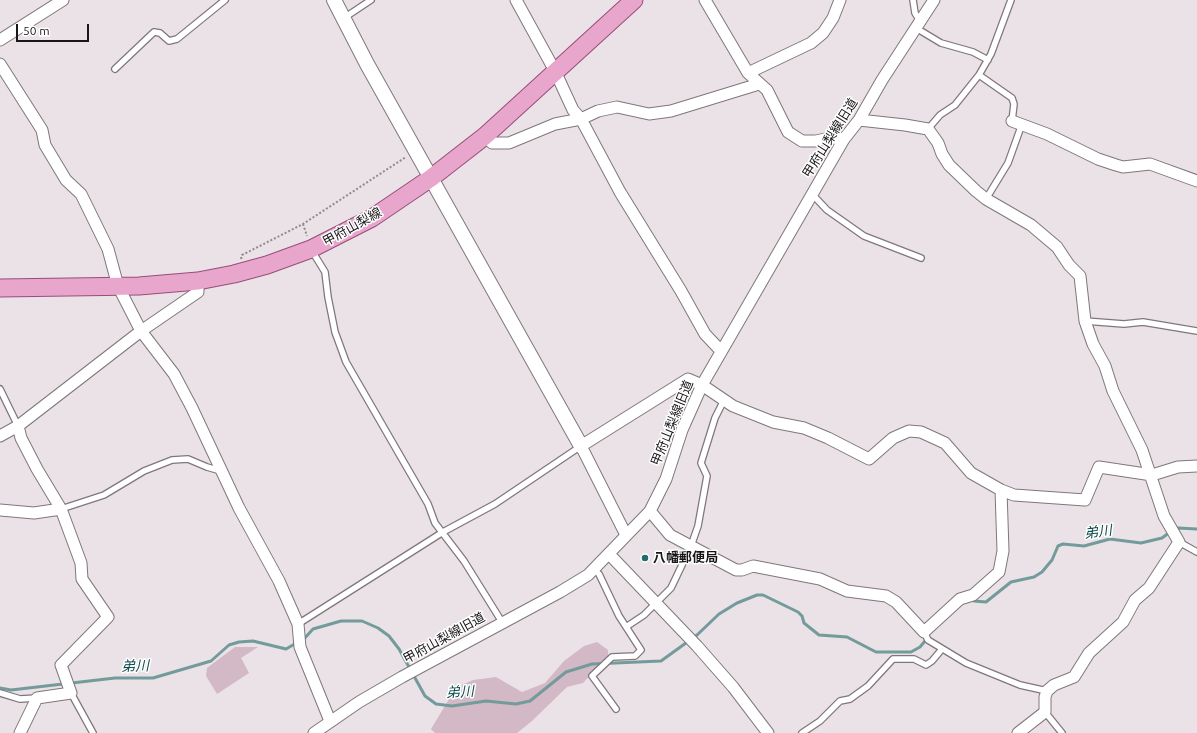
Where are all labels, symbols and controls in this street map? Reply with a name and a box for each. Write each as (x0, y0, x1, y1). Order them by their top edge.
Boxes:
scale bar (18, 16, 91, 42)
text: 50 m (23, 24, 50, 37)
street label: 甲府山梨線旧道 (799, 95, 861, 181)
street label: 甲府山梨線 (320, 204, 384, 250)
street label: 甲府山梨線旧道 (648, 378, 696, 468)
water label: 弟川 (1083, 522, 1113, 542)
place label: 八幡郵便局 (653, 550, 718, 566)
marker: 八幡郵便局 (640, 553, 650, 563)
street label: 甲府山梨線旧道 (400, 609, 488, 667)
water label: 弟川 (121, 657, 149, 675)
water label: 弟川 (445, 683, 475, 701)

